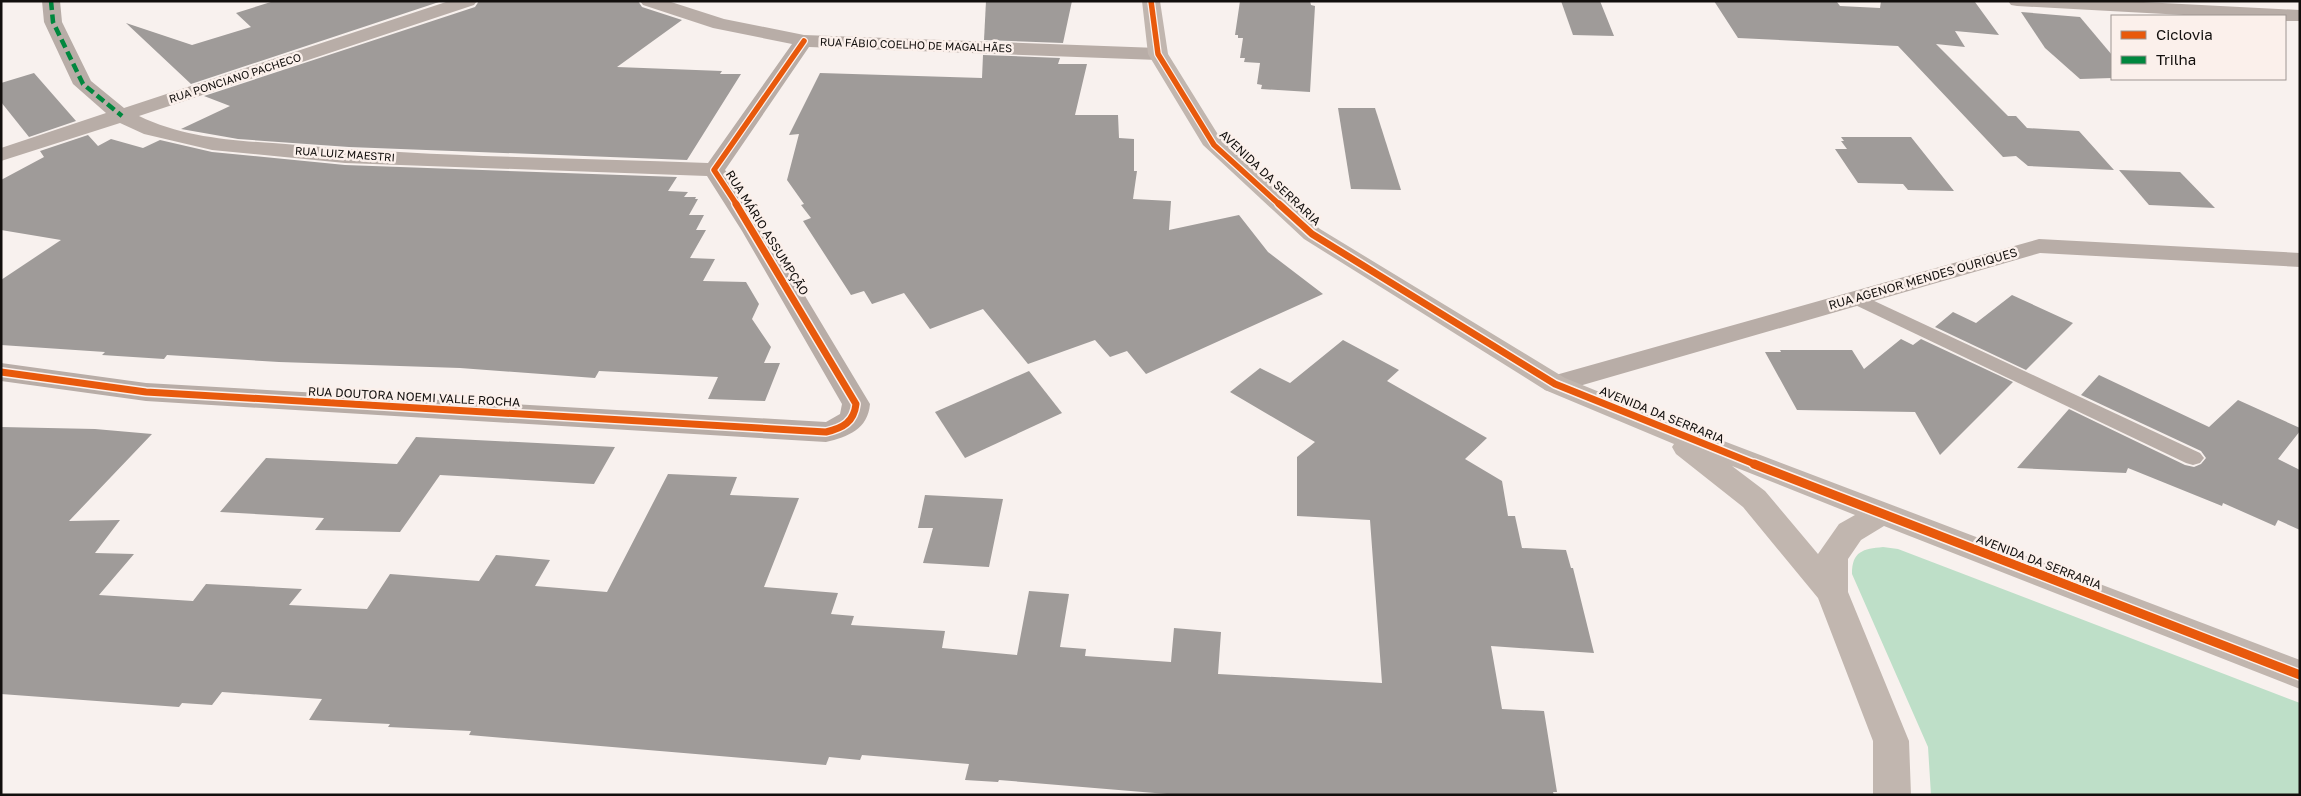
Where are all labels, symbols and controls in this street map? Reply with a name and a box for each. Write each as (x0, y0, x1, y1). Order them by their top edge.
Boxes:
legend (2111, 15, 2286, 80)
text: Ciclovia (2156, 25, 2213, 43)
street label: RUA FÁBIO COELHO DE MAGALHÃES (820, 35, 1012, 54)
street label: RUA PONCIANO PACHECO (167, 50, 302, 105)
text: Trilha (2156, 50, 2196, 68)
street label: AVENIDA DA SERRARIA (1217, 127, 1324, 228)
street label: RUA LUIZ MAESTRI (295, 144, 395, 163)
street label: RUA MÁRIO ASSUMPÇÃO (723, 167, 812, 298)
street label: RUA AGENOR MENDES OURIQUES (1827, 244, 2019, 313)
street label: RUA DOUTORA NOEMI VALLE ROCHA (307, 383, 521, 410)
street label: AVENIDA DA SERRARIA (1598, 383, 1727, 446)
street label: AVENIDA DA SERRARIA (1974, 531, 2104, 592)

